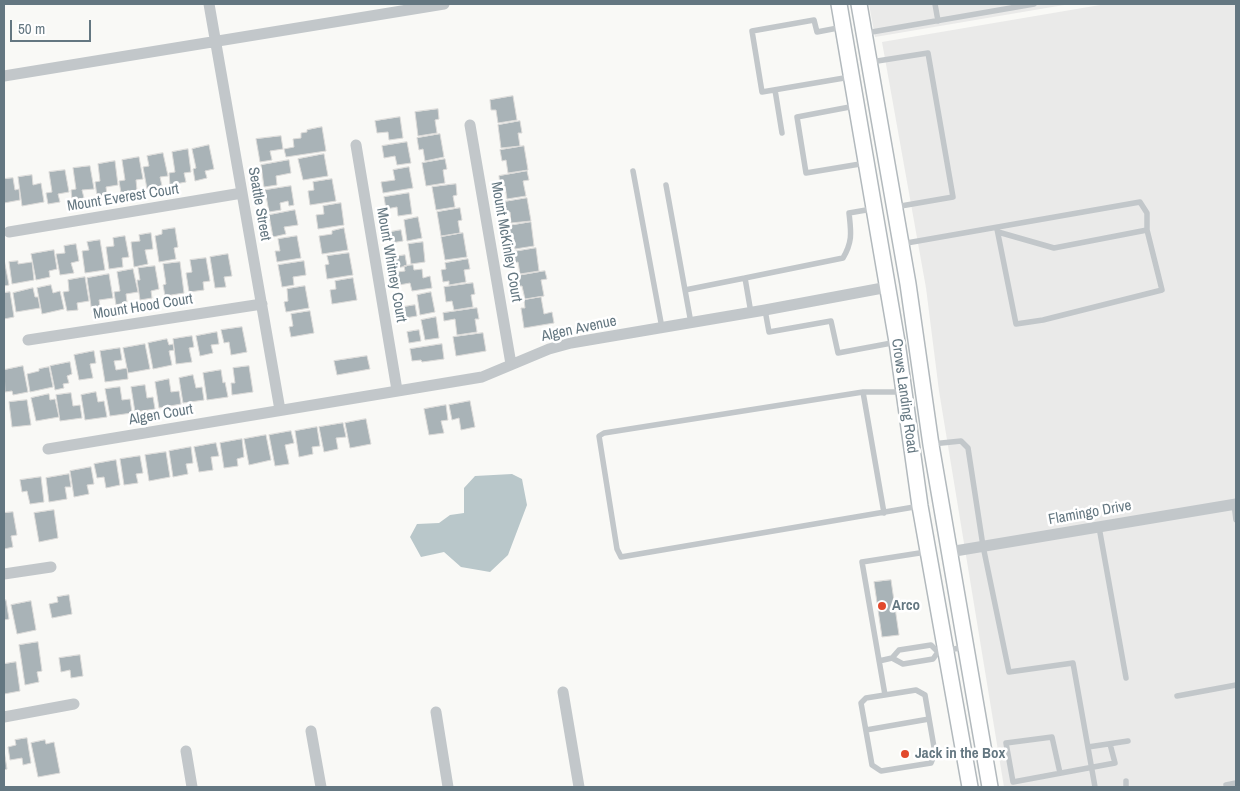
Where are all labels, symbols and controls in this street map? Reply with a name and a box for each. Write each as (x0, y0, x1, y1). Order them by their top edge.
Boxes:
scale bar (12, 10, 94, 42)
text: 50 m (18, 18, 45, 39)
street label: Seattle Street (244, 166, 274, 242)
street label: Mount Everest Court (66, 180, 180, 216)
street label: Mount McKinley Court (487, 181, 525, 303)
street label: Mount Whitney Court (372, 206, 410, 324)
street label: Mount Hood Court (92, 290, 194, 324)
street label: Algen Avenue (540, 312, 618, 346)
street label: Crows Landing Road (887, 338, 921, 454)
street label: Algen Court (127, 400, 195, 430)
street label: Flamingo Drive (1047, 497, 1133, 529)
place label: Arco (892, 597, 920, 615)
marker: Arco (876, 600, 888, 612)
place label: Jack in the Box (915, 745, 1005, 763)
marker: Jack in the Box (899, 748, 911, 760)

